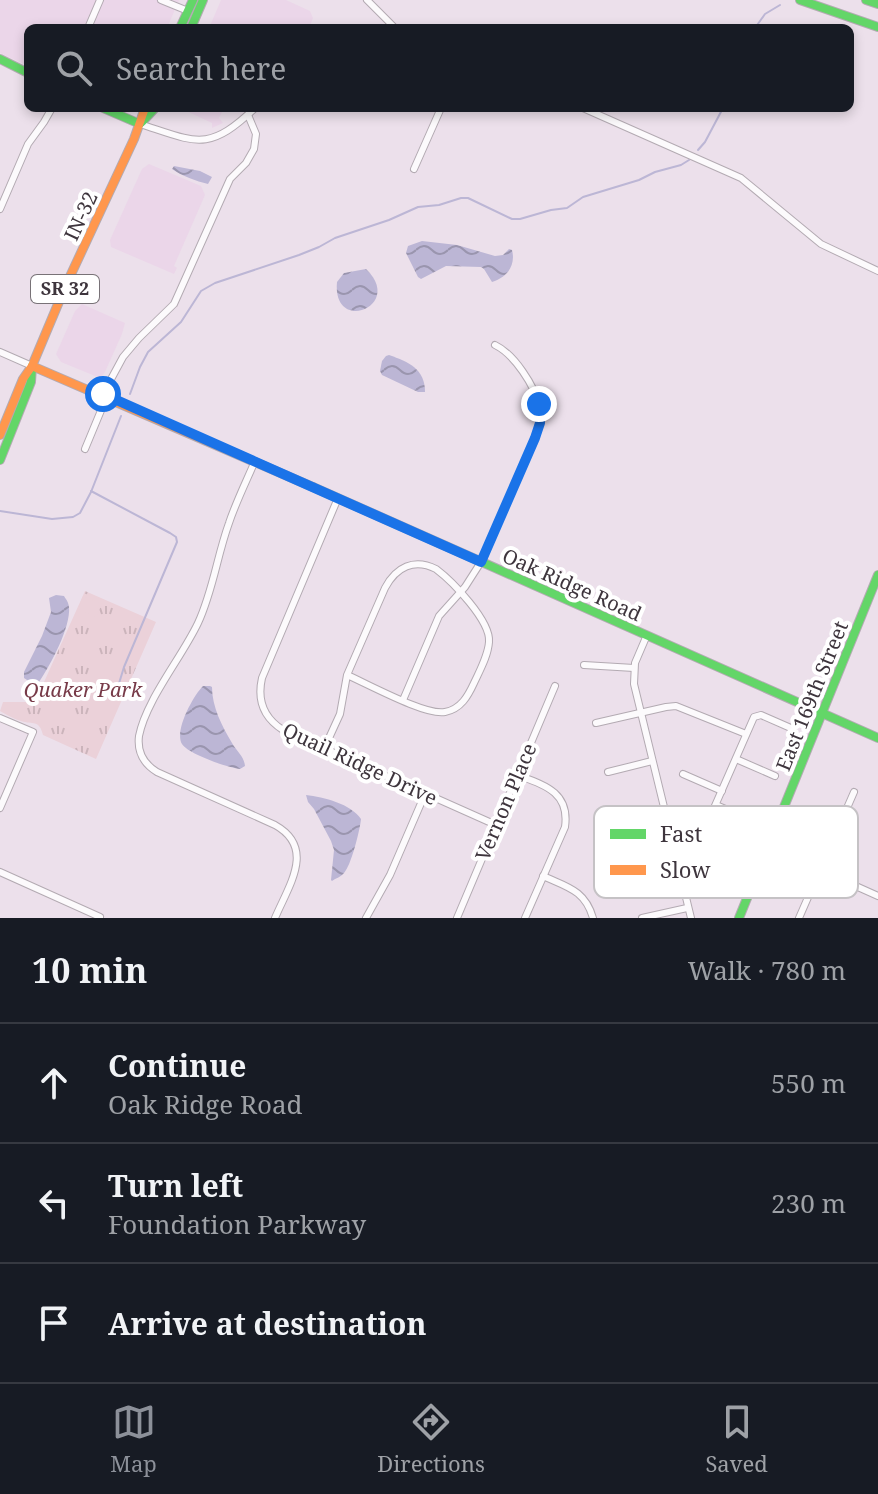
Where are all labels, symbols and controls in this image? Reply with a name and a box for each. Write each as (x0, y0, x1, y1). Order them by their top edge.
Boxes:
search box (24, 24, 854, 112)
icon: search (52, 46, 96, 90)
text: Search here (116, 48, 286, 89)
street label: IN-32 (57, 187, 104, 245)
road number: SR 32 (31, 275, 99, 303)
route start (85, 376, 121, 412)
route end (521, 386, 557, 422)
street label: Oak Ridge Road (498, 542, 646, 627)
street label: East 169th Street (769, 617, 854, 775)
park label: Quaker Park (24, 676, 143, 703)
street label: Quail Ridge Drive (279, 716, 442, 811)
street label: Vernon Place (469, 739, 542, 865)
legend (594, 806, 858, 898)
text: Fast (660, 818, 702, 848)
text: Slow (660, 854, 710, 884)
text: 10 min (32, 947, 147, 993)
text: Walk · 780 m (688, 952, 846, 988)
text: Continue (108, 1045, 246, 1086)
icon: ahead (32, 1061, 76, 1105)
text: 550 m (771, 1065, 846, 1101)
text: Oak Ridge Road (108, 1086, 303, 1122)
text: Turn left (108, 1165, 243, 1206)
icon: left (32, 1181, 76, 1225)
text: 230 m (771, 1185, 846, 1221)
text: Foundation Parkway (108, 1206, 366, 1242)
icon: arrive (32, 1301, 76, 1345)
text: Arrive at destination (108, 1303, 427, 1344)
tab: Map (110, 1400, 157, 1478)
tab: Directions (377, 1400, 485, 1478)
tab: Saved (705, 1400, 768, 1478)

